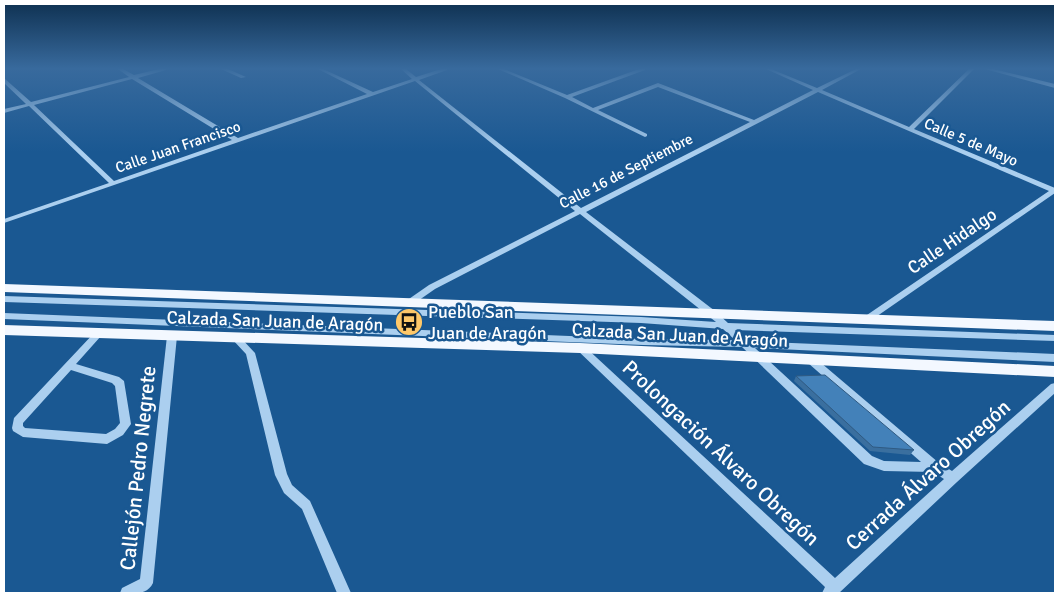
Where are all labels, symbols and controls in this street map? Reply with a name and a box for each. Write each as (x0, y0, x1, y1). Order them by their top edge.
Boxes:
street label: Calle 5 de Mayo (921, 114, 1021, 170)
street label: Calle Juan Francisco (113, 117, 243, 177)
street label: Calle 16 de Septiembre (556, 130, 696, 212)
street label: Calle Hidalgo (903, 203, 1001, 279)
place label: Pueblo San Juan de Aragón (428, 301, 547, 344)
street label: Calzada San Juan de Aragón (166, 306, 384, 336)
bus stop icon: Pueblo San Juan de Aragón (394, 307, 424, 337)
street label: Calzada San Juan de Aragón (571, 318, 789, 352)
street label: Prolongación Álvaro Obregón (617, 355, 825, 551)
street label: Callejón Pedro Negrete (114, 364, 162, 572)
street label: Cerrada Álvaro Obregón (840, 394, 1016, 556)

